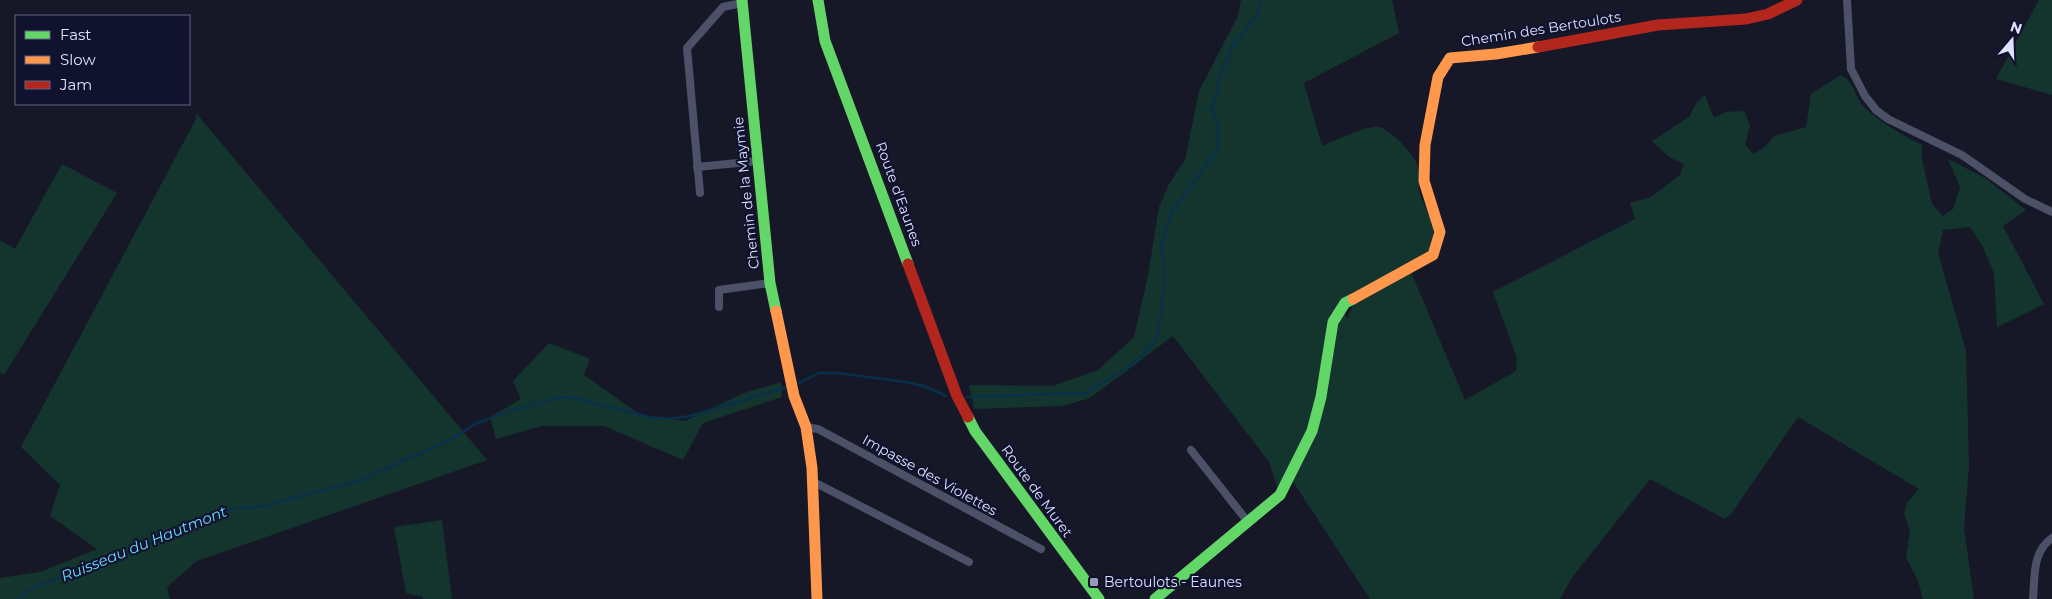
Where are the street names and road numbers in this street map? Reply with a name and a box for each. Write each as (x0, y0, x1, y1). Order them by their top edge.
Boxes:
street label: Chemin des Bertoulots (1460, 7, 1622, 51)
street label: Chemin de la Maymie (729, 116, 763, 270)
street label: Route d'Eaunes (872, 139, 926, 249)
street label: Impasse des Violettes (859, 430, 1001, 520)
street label: Route de Muret (997, 441, 1077, 541)

